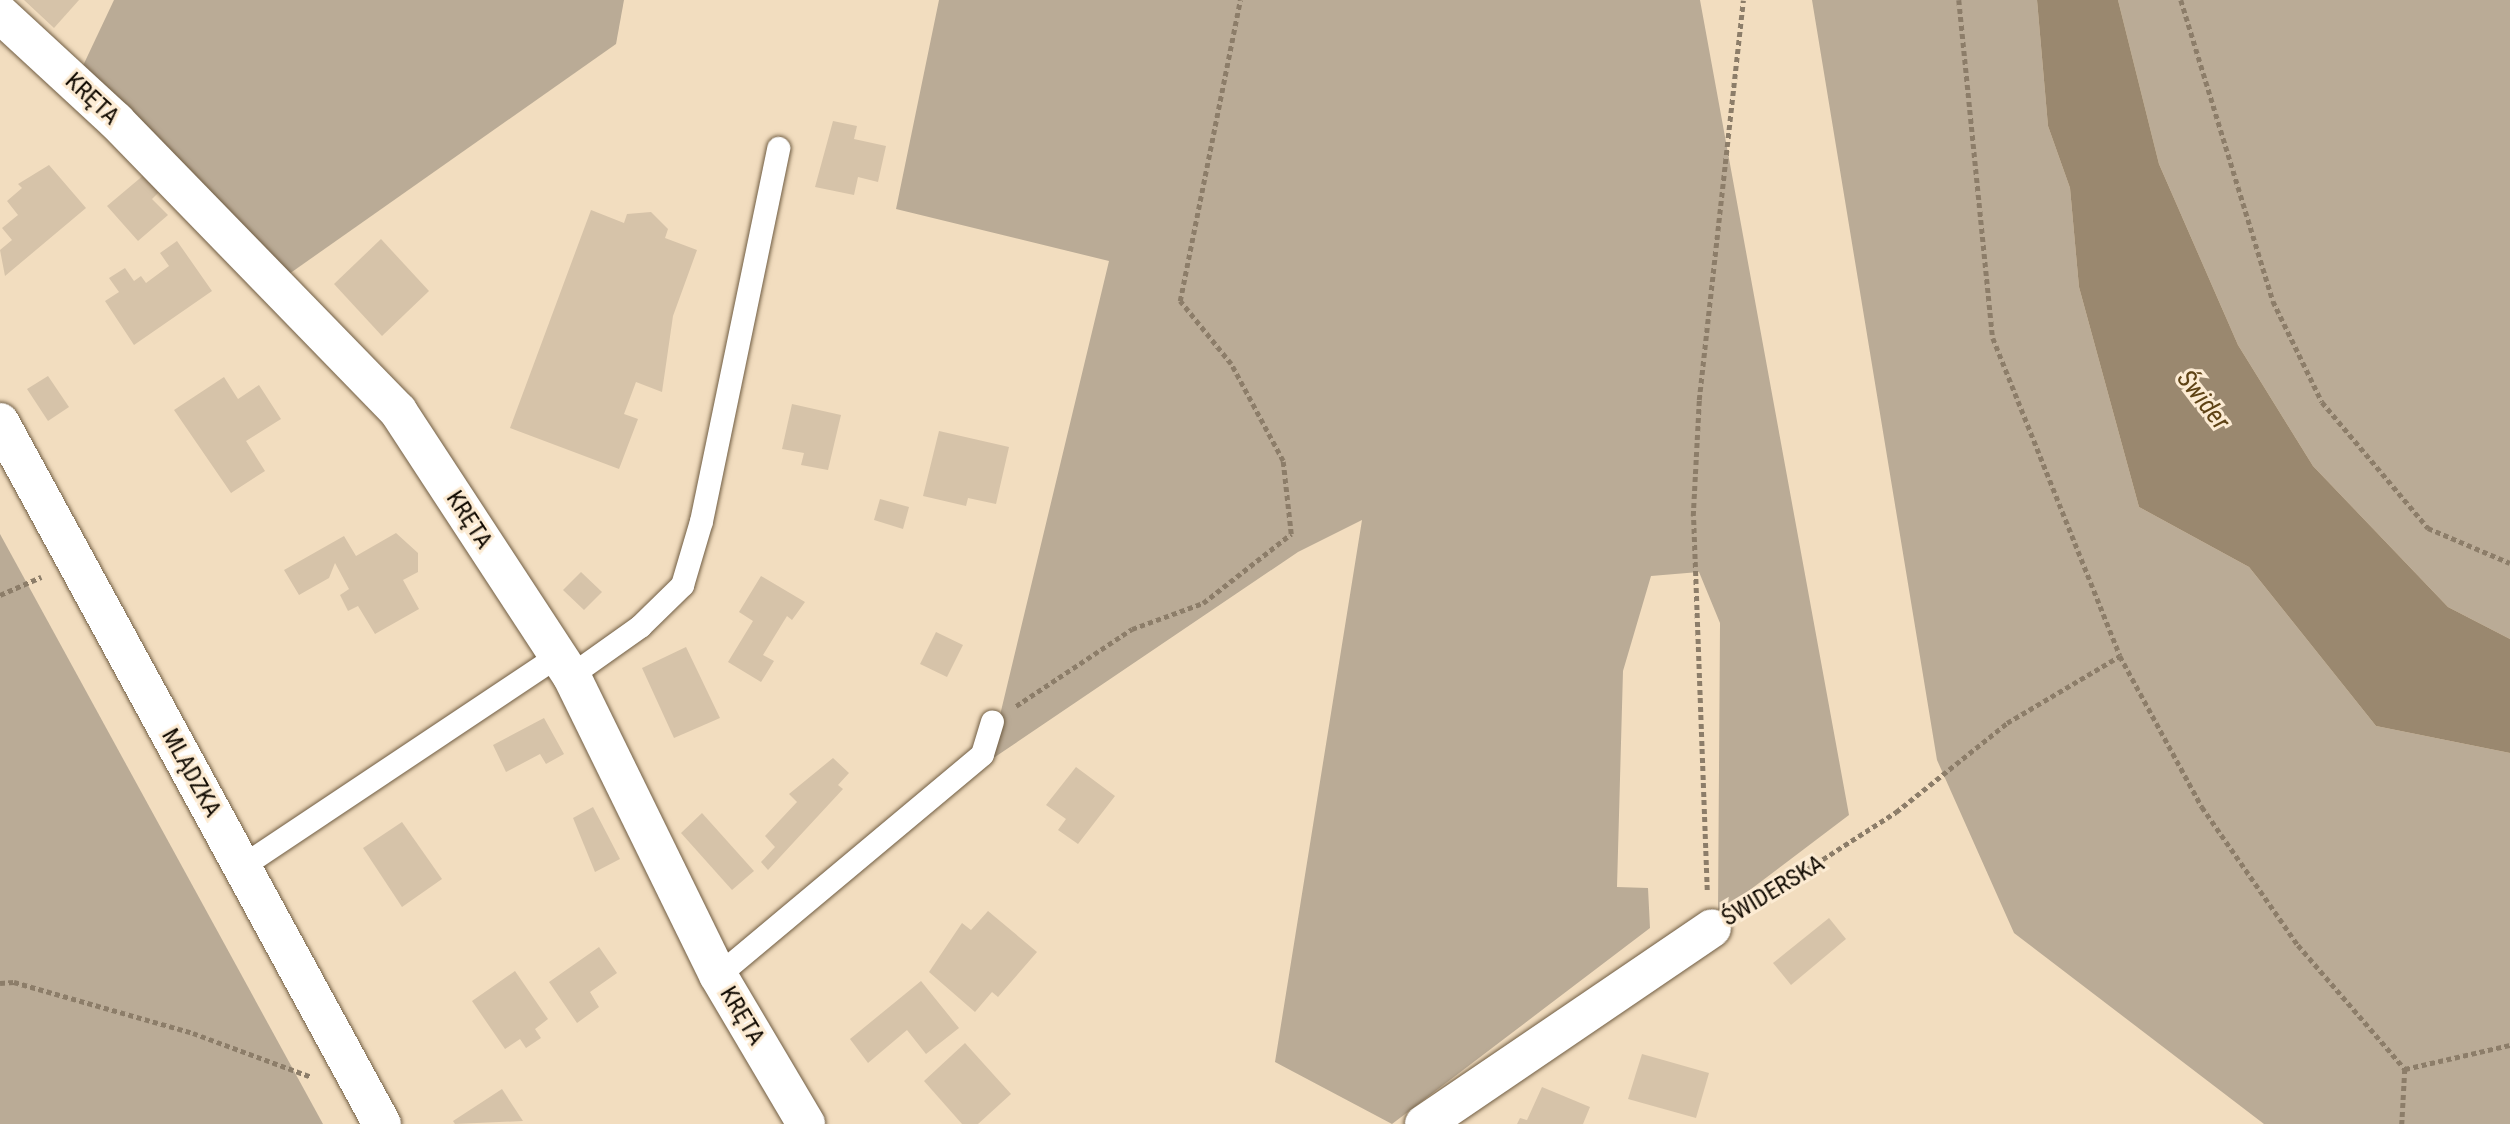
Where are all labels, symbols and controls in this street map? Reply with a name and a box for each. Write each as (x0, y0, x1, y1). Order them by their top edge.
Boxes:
street label: KRĘTA (59, 67, 125, 131)
water label: Świder (2170, 364, 2236, 436)
street label: KRĘTA (440, 486, 498, 554)
street label: MLĄDZKA (155, 724, 227, 822)
street label: ŚWIDERSKA (1717, 849, 1829, 933)
street label: KRĘTA (713, 981, 771, 1051)

